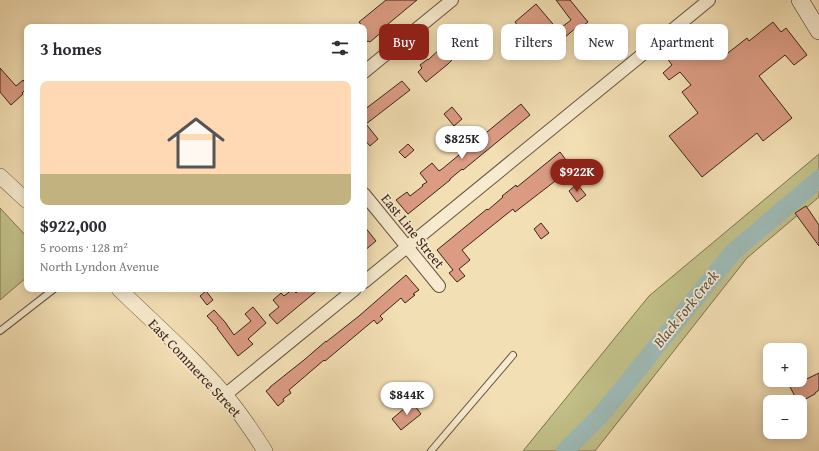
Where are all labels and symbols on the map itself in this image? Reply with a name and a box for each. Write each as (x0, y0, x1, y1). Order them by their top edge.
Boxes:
pin: $825K (434, 126, 490, 160)
pin: $922K (549, 159, 605, 193)
street label: East Line Street (377, 189, 449, 273)
water label: Black Fork Creek (647, 266, 723, 352)
street label: East Commerce Street (144, 314, 246, 422)
pin: $844K (379, 382, 435, 416)

